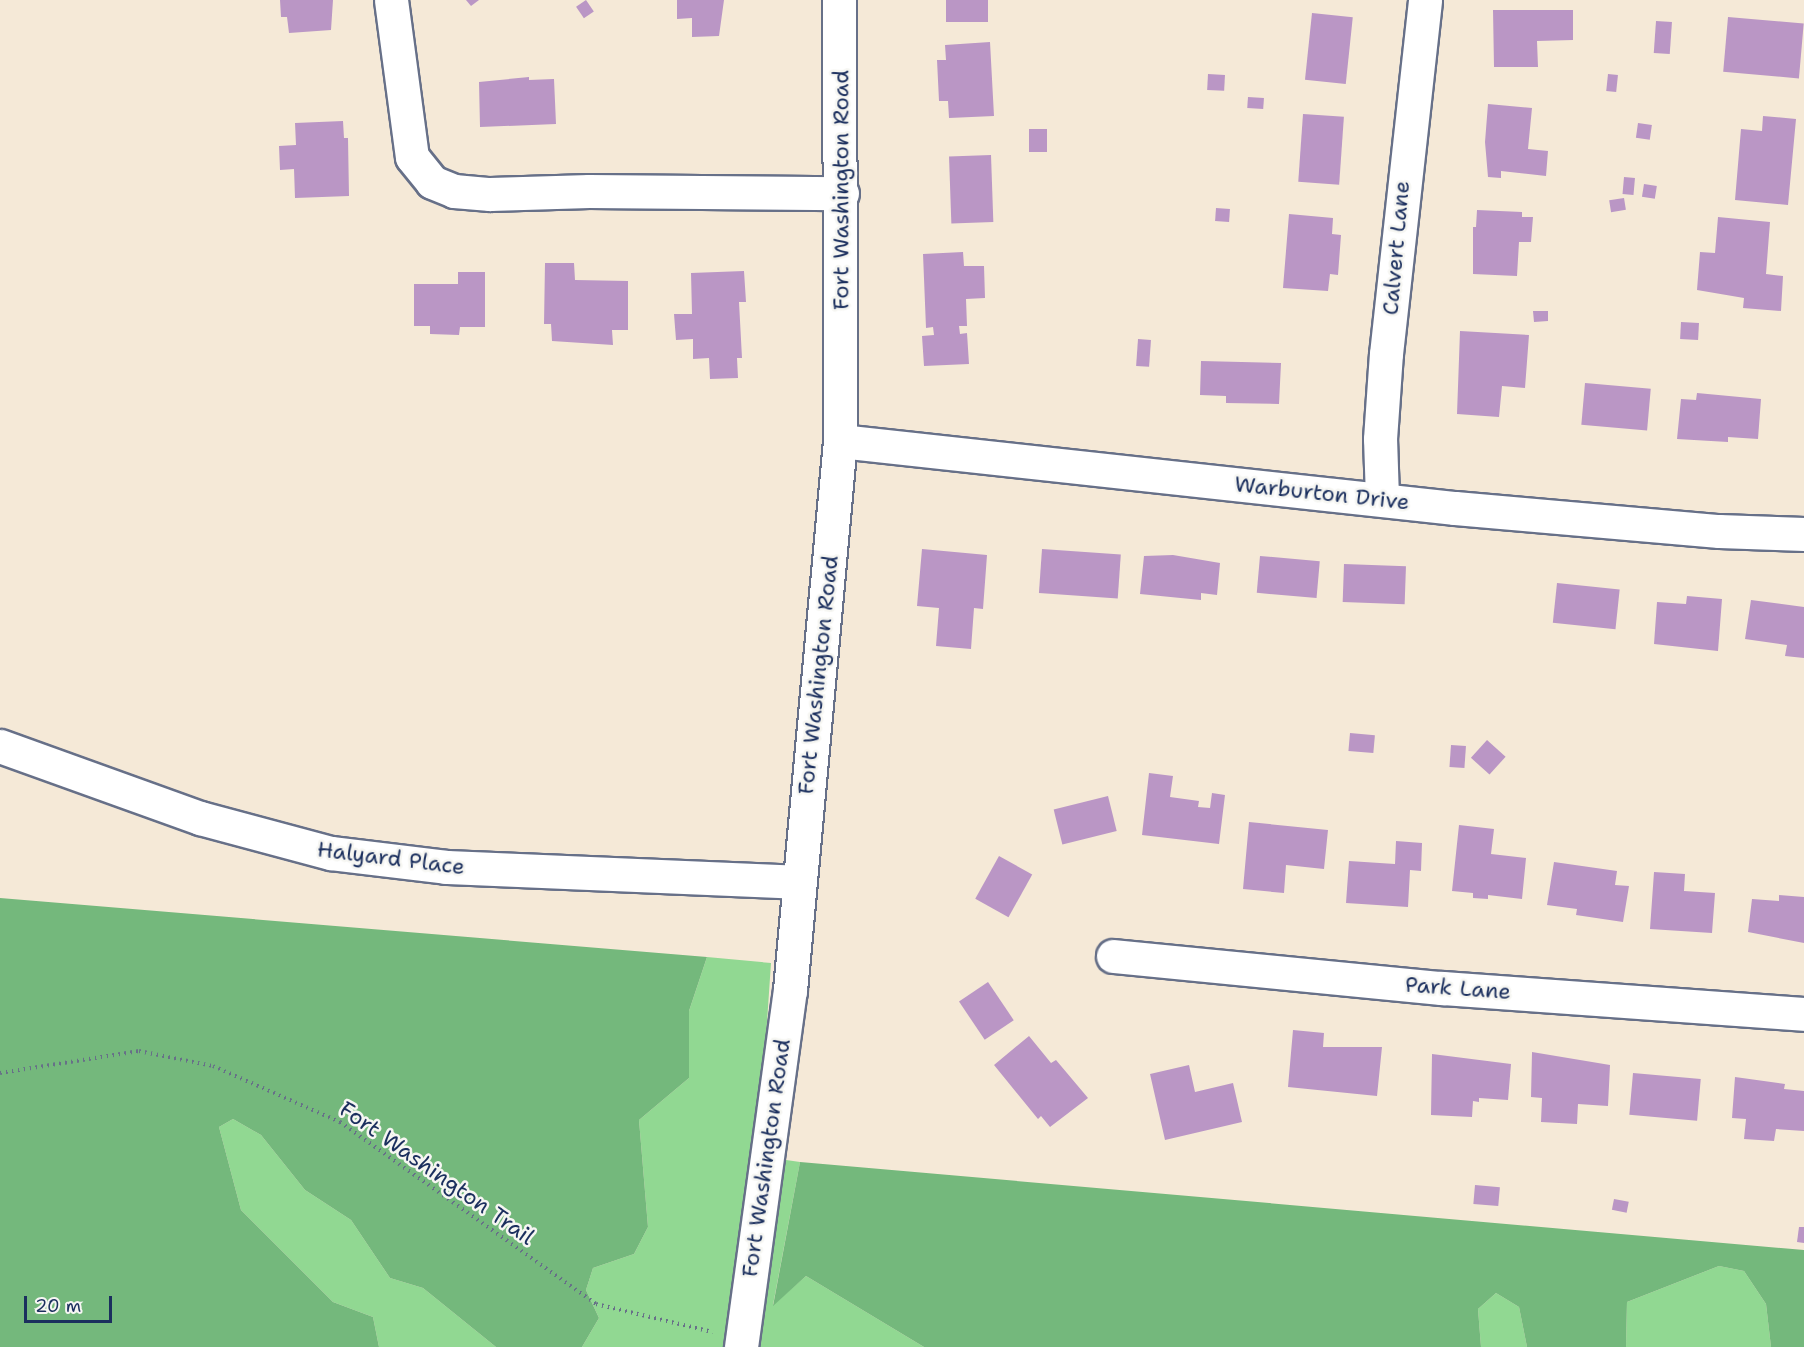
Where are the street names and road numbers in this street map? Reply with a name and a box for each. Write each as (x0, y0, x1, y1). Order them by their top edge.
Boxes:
street label: Fort Washington Road (828, 70, 854, 310)
street label: Calvert Lane (1377, 180, 1415, 316)
street label: Warburton Drive (1233, 471, 1411, 515)
street label: Fort Washington Road (792, 554, 844, 796)
street label: Halyard Place (316, 836, 466, 880)
street label: Park Lane (1404, 971, 1512, 1005)
street label: Fort Washington Road (736, 1037, 796, 1279)
street label: Fort Washington Trail (334, 1096, 540, 1250)

